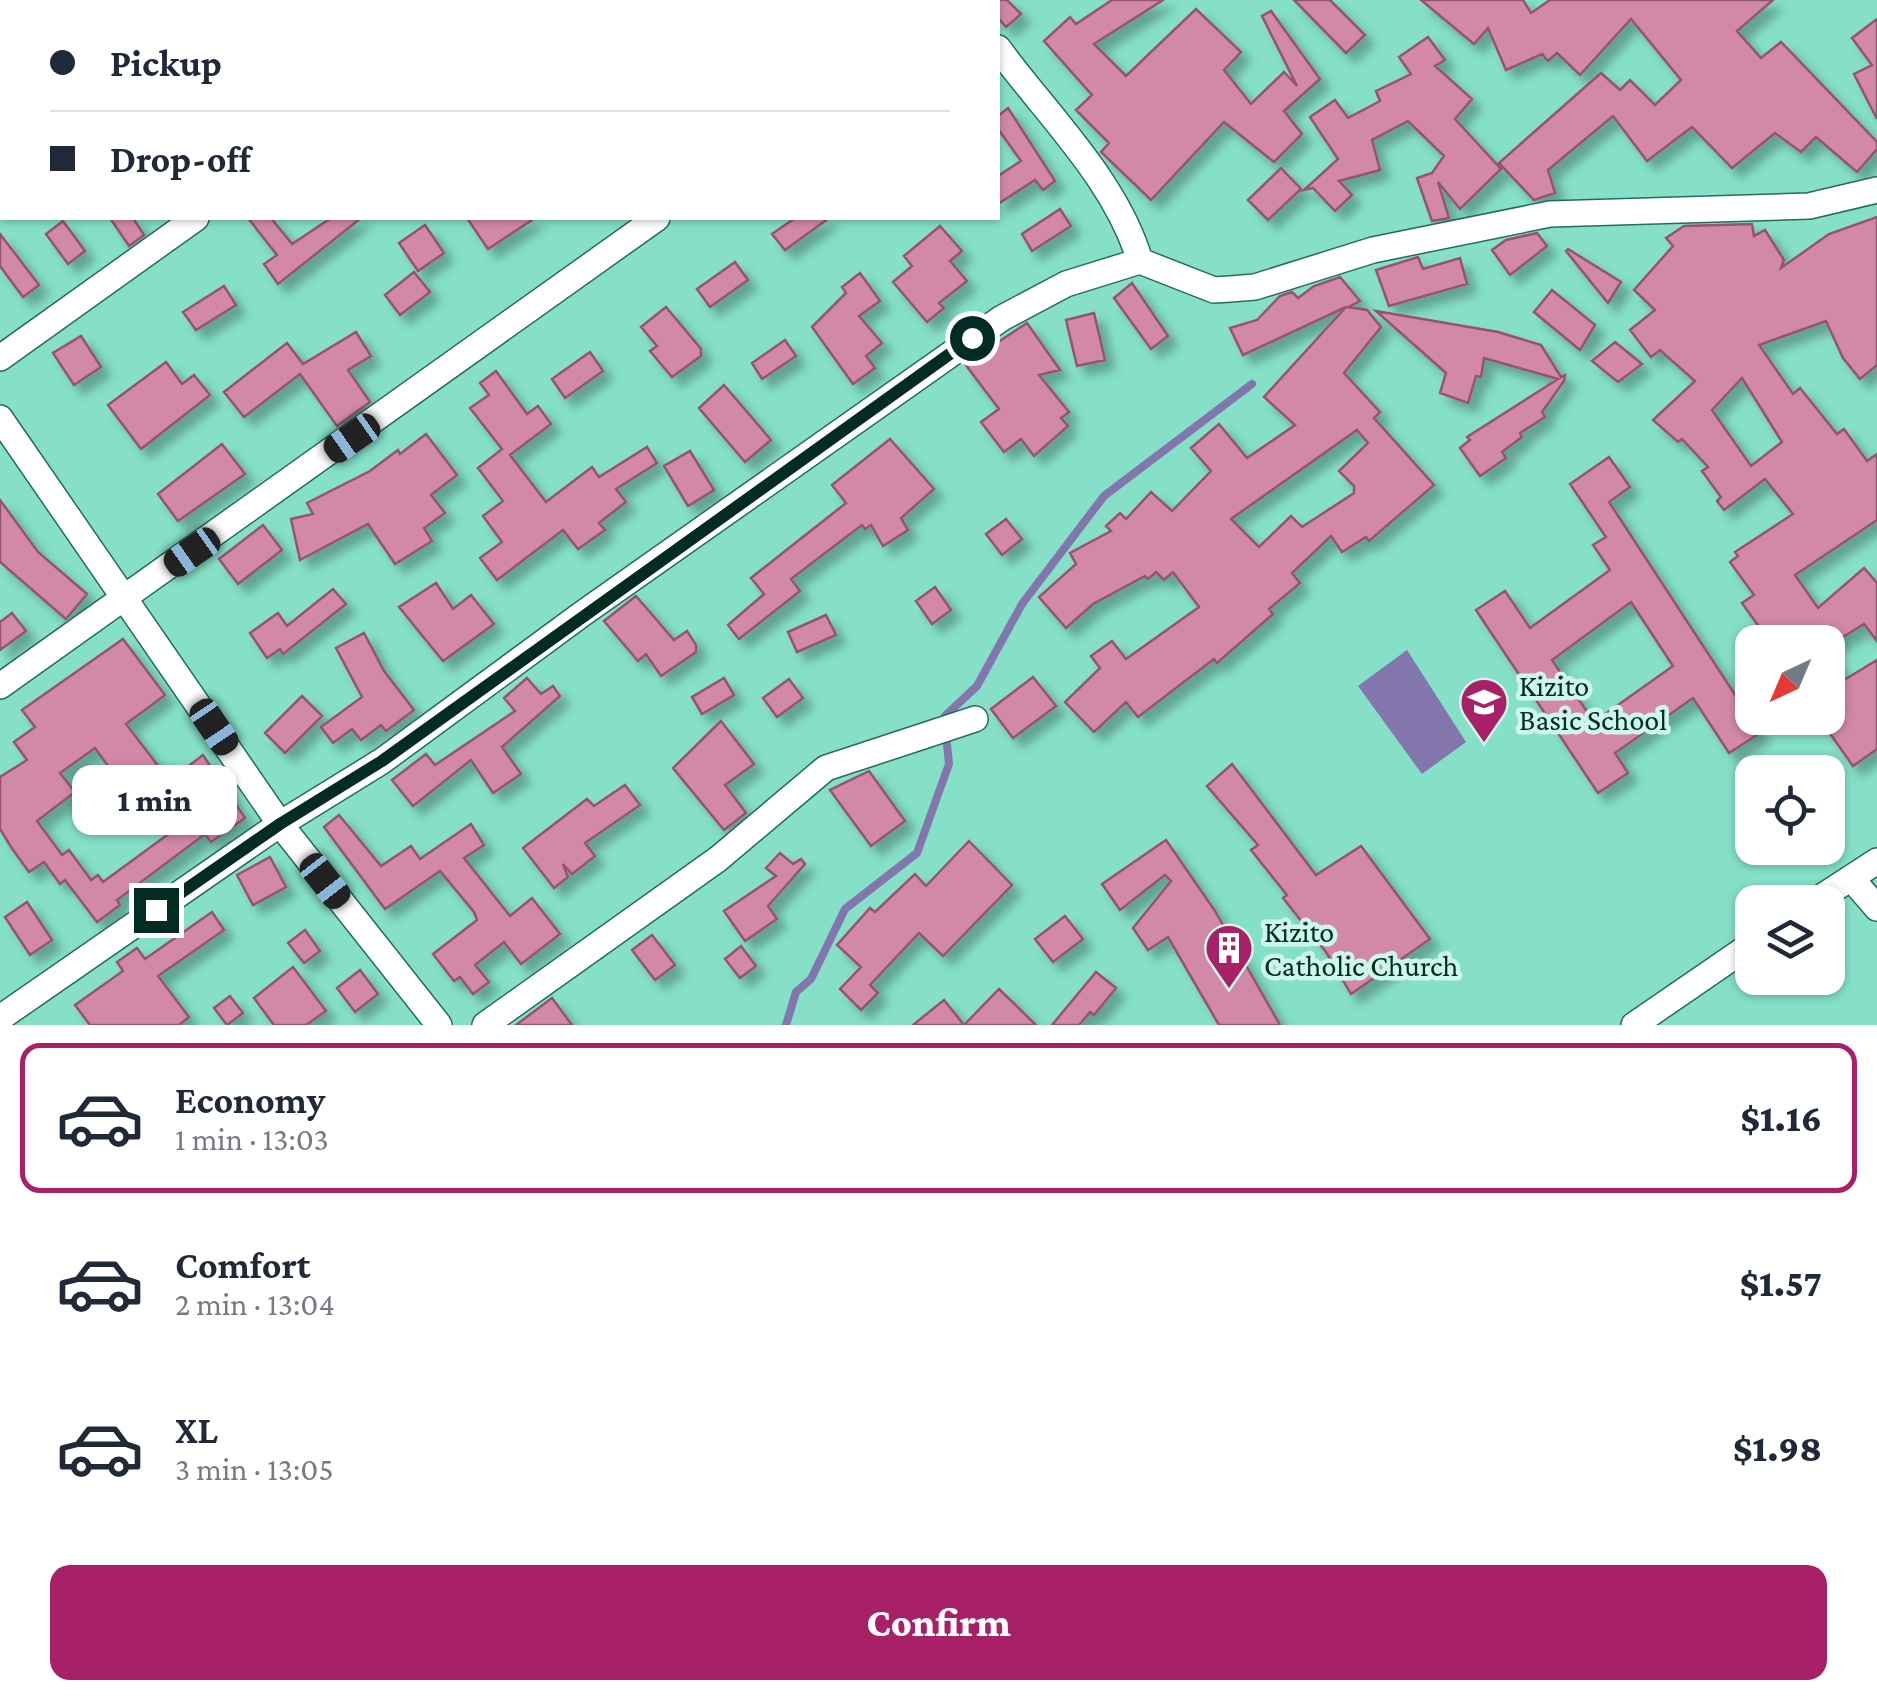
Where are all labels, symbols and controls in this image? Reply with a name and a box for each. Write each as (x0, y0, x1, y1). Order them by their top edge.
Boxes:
text: Pickup (110, 42, 222, 84)
text: Drop-off (110, 138, 251, 180)
route start (950, 316, 995, 361)
car (319, 409, 385, 467)
car (159, 523, 225, 581)
north arrow (1735, 625, 1845, 735)
map controls (1735, 625, 1845, 995)
place label: Kizito Basic School (1519, 669, 1667, 736)
school or university icon: Kizito Basic School (1458, 676, 1510, 744)
car (185, 694, 243, 760)
button: locate (1735, 755, 1845, 865)
callout: 1 min (74, 765, 238, 835)
text: 1 min (117, 782, 192, 818)
car (295, 848, 355, 914)
button: layers (1735, 885, 1845, 995)
route end (134, 888, 179, 933)
place label: Kizito Catholic Church (1264, 915, 1458, 982)
building icon: Kizito Catholic Church (1203, 922, 1255, 990)
icon: car (55, 1073, 145, 1163)
text: Economy (175, 1079, 325, 1121)
text: $1.16 (1740, 1097, 1822, 1139)
text: 1 min · 13:03 (175, 1121, 329, 1157)
icon: car (55, 1238, 145, 1328)
text: Comfort (175, 1244, 311, 1286)
text: $1.57 (1739, 1262, 1822, 1304)
text: 2 min · 13:04 (175, 1286, 335, 1322)
icon: car (55, 1403, 145, 1493)
text: XL (175, 1409, 218, 1451)
text: $1.98 (1733, 1427, 1822, 1469)
text: 3 min · 13:05 (175, 1451, 333, 1487)
button: Confirm (50, 1565, 1827, 1680)

